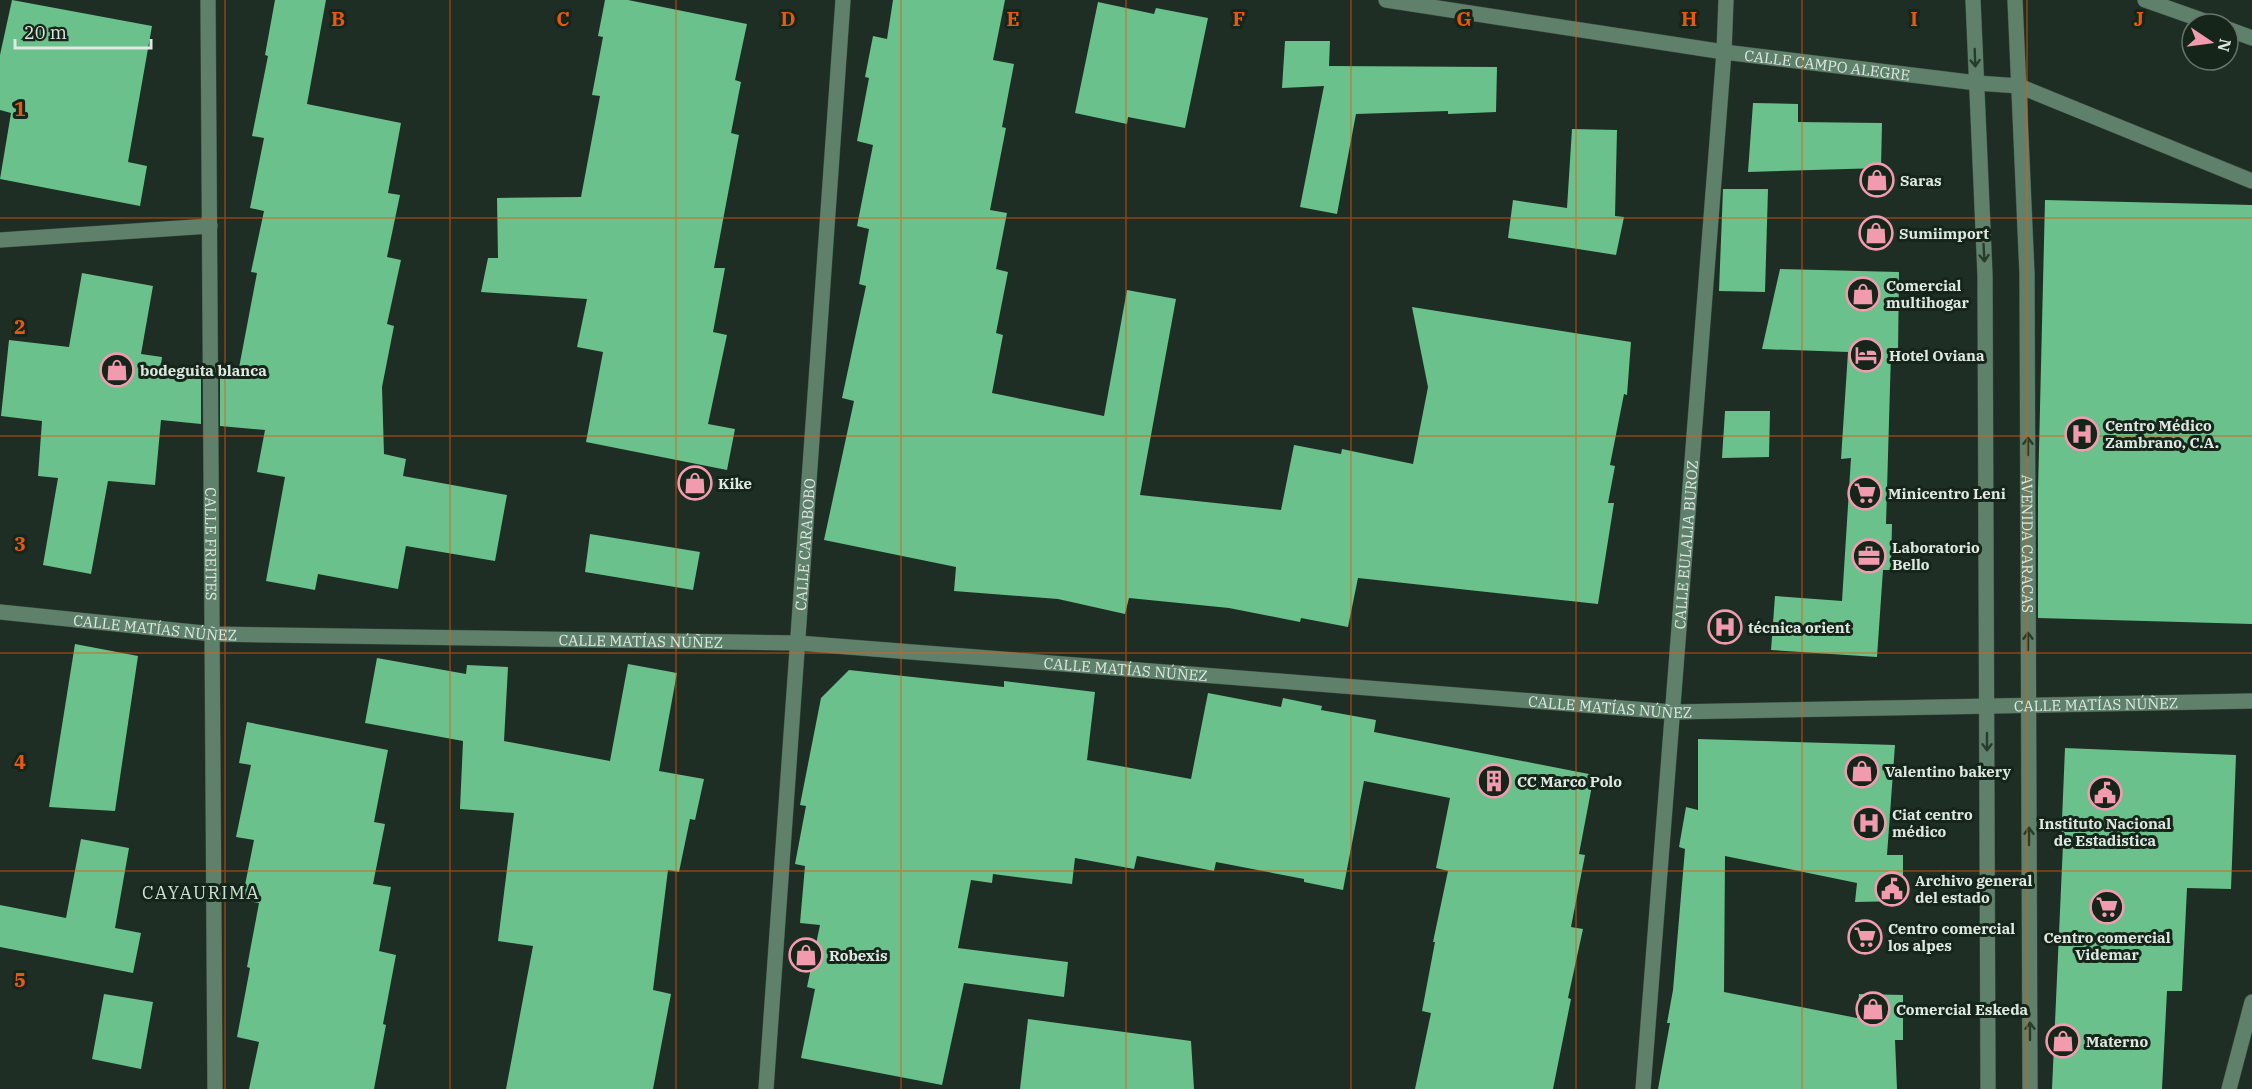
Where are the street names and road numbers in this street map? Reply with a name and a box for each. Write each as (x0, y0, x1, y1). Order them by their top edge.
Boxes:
street label: CALLE CAMPO ALEGRE (1743, 45, 1911, 84)
street label: CALLE EULALIA BUROZ (1669, 459, 1702, 630)
street label: AVENIDA CARACAS (2018, 474, 2038, 613)
street label: CALLE CARABOBO (790, 477, 819, 611)
street label: CALLE FREITES (202, 487, 221, 601)
street label: CALLE MATÍAS NÚÑEZ (72, 610, 237, 644)
street label: CALLE MATÍAS NÚÑEZ (558, 630, 723, 651)
street label: CALLE MATÍAS NÚÑEZ (1043, 653, 1209, 685)
street label: CALLE MATÍAS NÚÑEZ (1528, 691, 1692, 722)
street label: CALLE MATÍAS NÚÑEZ (2014, 693, 2178, 715)

